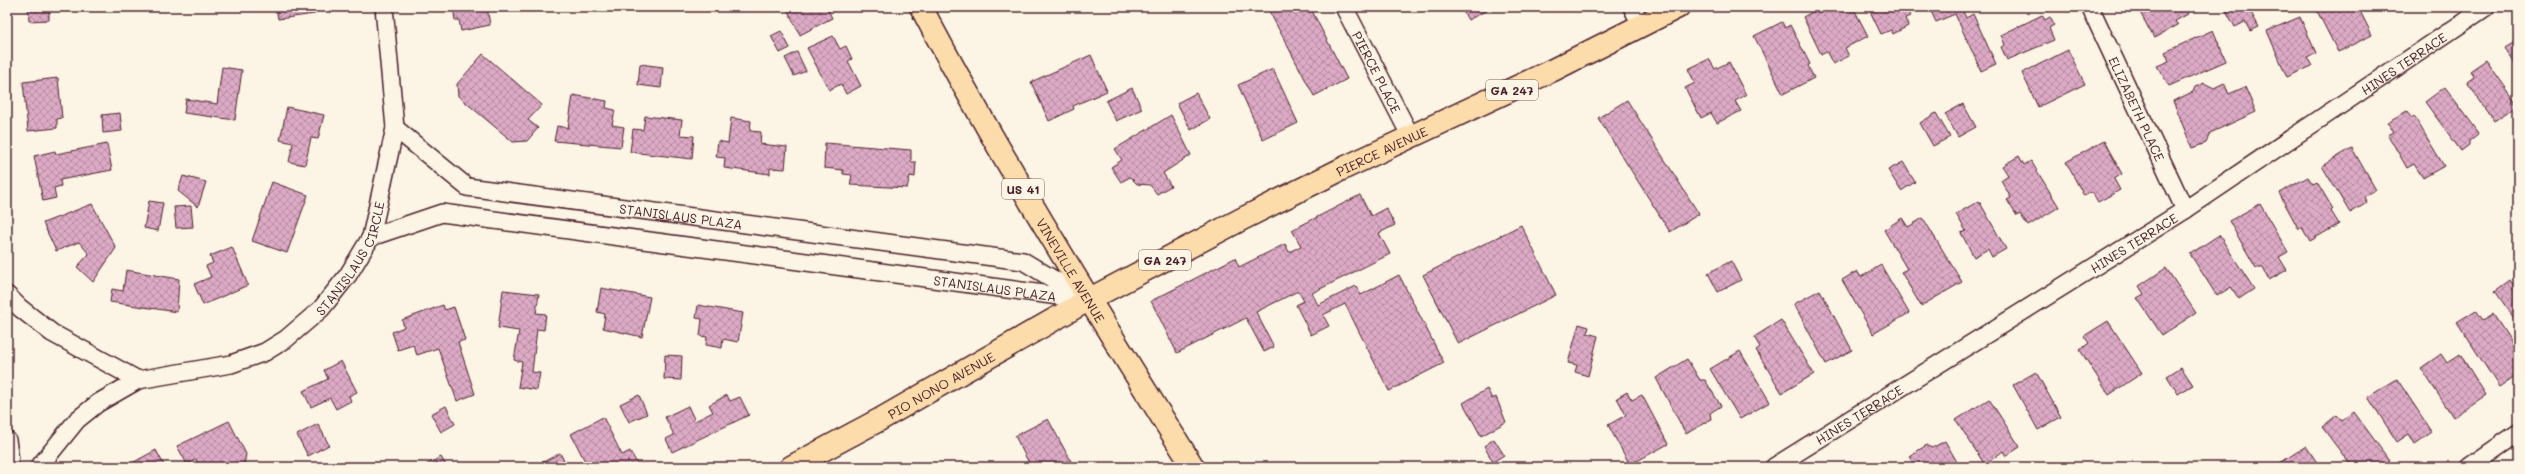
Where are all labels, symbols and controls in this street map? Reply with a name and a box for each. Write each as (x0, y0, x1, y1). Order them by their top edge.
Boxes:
street label: PIERCE PLACE (1349, 28, 1406, 116)
street label: HINES TERRACE (2357, 28, 2449, 98)
street label: ELIZABETH PLACE (2106, 53, 2169, 164)
road number: GA 247 (1486, 80, 1538, 100)
street label: PIERCE AVENUE (1333, 122, 1430, 179)
road number: US 41 (1002, 179, 1044, 199)
street label: STANISLAUS CIRCLE (312, 199, 387, 319)
street label: STANISLAUS PLAZA (619, 199, 743, 232)
street label: HINES TERRACE (2087, 209, 2180, 276)
street label: VINEVILLE AVENUE (1033, 215, 1110, 325)
road number: GA 247 (1139, 250, 1191, 270)
street label: STANISLAUS PLAZA (933, 271, 1058, 304)
street label: PIO NONO AVENUE (884, 347, 997, 422)
street label: HINES TERRACE (1812, 380, 1906, 448)

